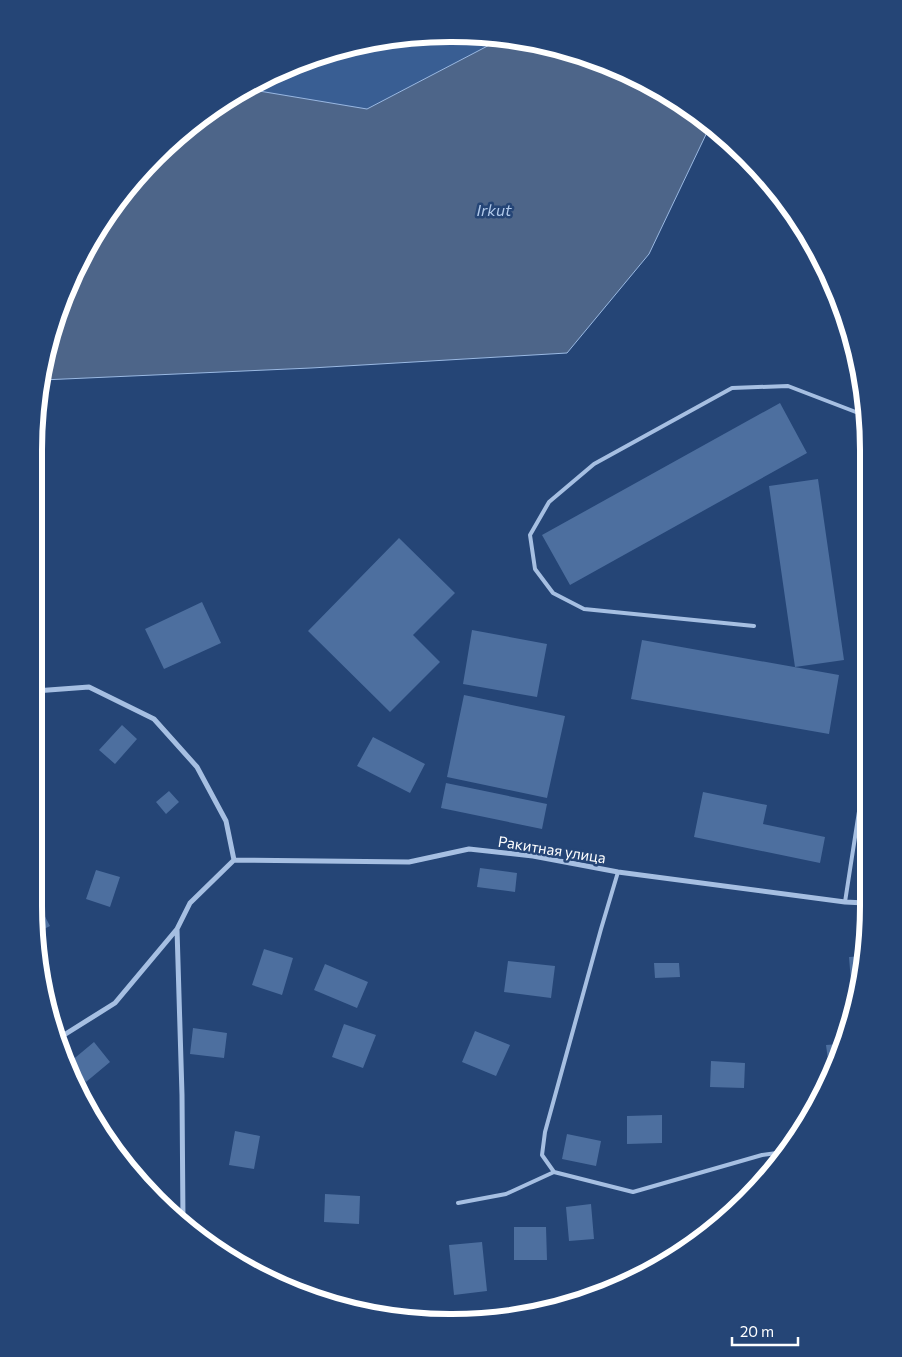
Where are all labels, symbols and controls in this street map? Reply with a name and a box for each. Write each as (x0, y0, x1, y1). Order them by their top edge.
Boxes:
water label: Irkut (476, 200, 512, 219)
street label: Ракитная улица (497, 832, 607, 866)
scale bar (732, 1314, 798, 1346)
text: 20 m (740, 1322, 774, 1340)

